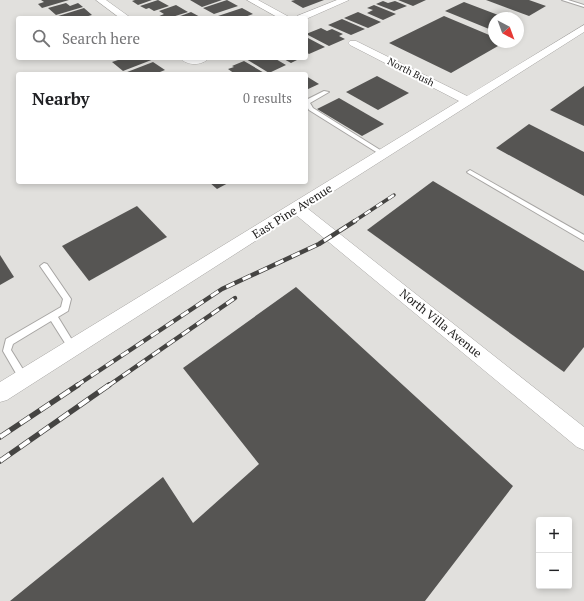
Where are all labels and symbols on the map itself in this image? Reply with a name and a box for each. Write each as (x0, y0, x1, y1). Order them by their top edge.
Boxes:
north arrow (488, 12, 524, 48)
street label: North Bush (385, 55, 437, 89)
street label: East Pine Avenue (249, 180, 335, 242)
street label: North Villa Avenue (397, 285, 485, 361)

